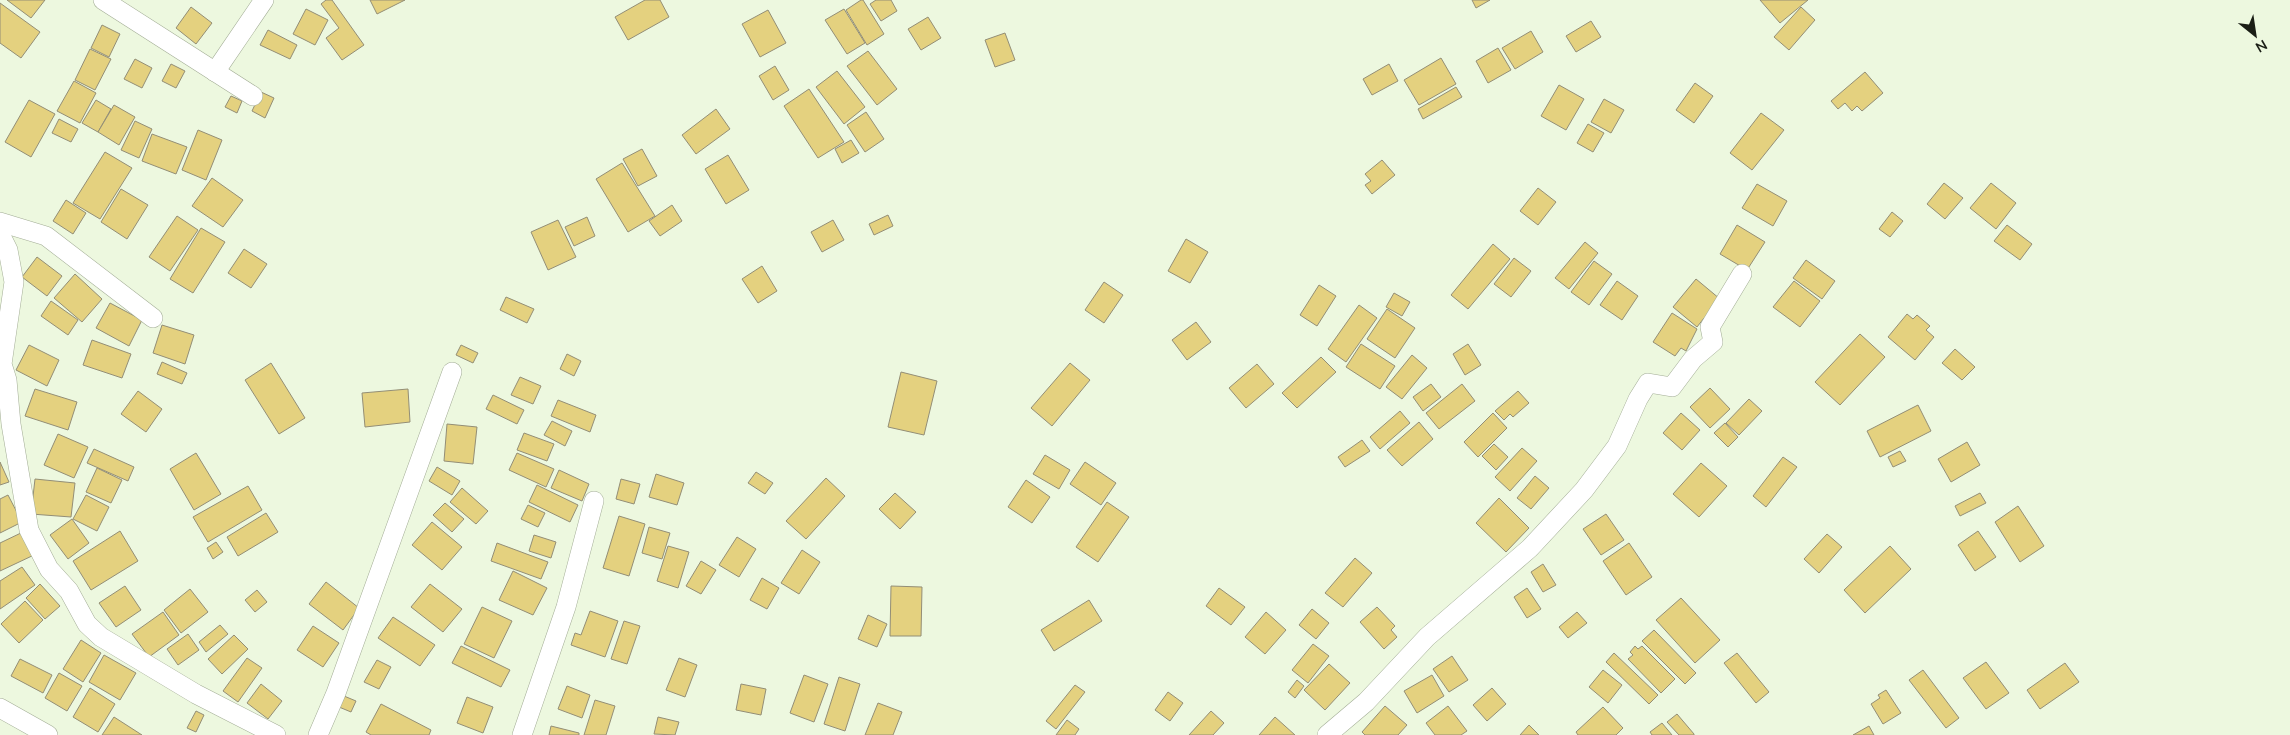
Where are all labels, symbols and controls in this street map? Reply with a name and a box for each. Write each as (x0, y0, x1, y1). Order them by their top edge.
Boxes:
north arrow (2230, 10, 2280, 60)
text: N (2252, 36, 2271, 57)

